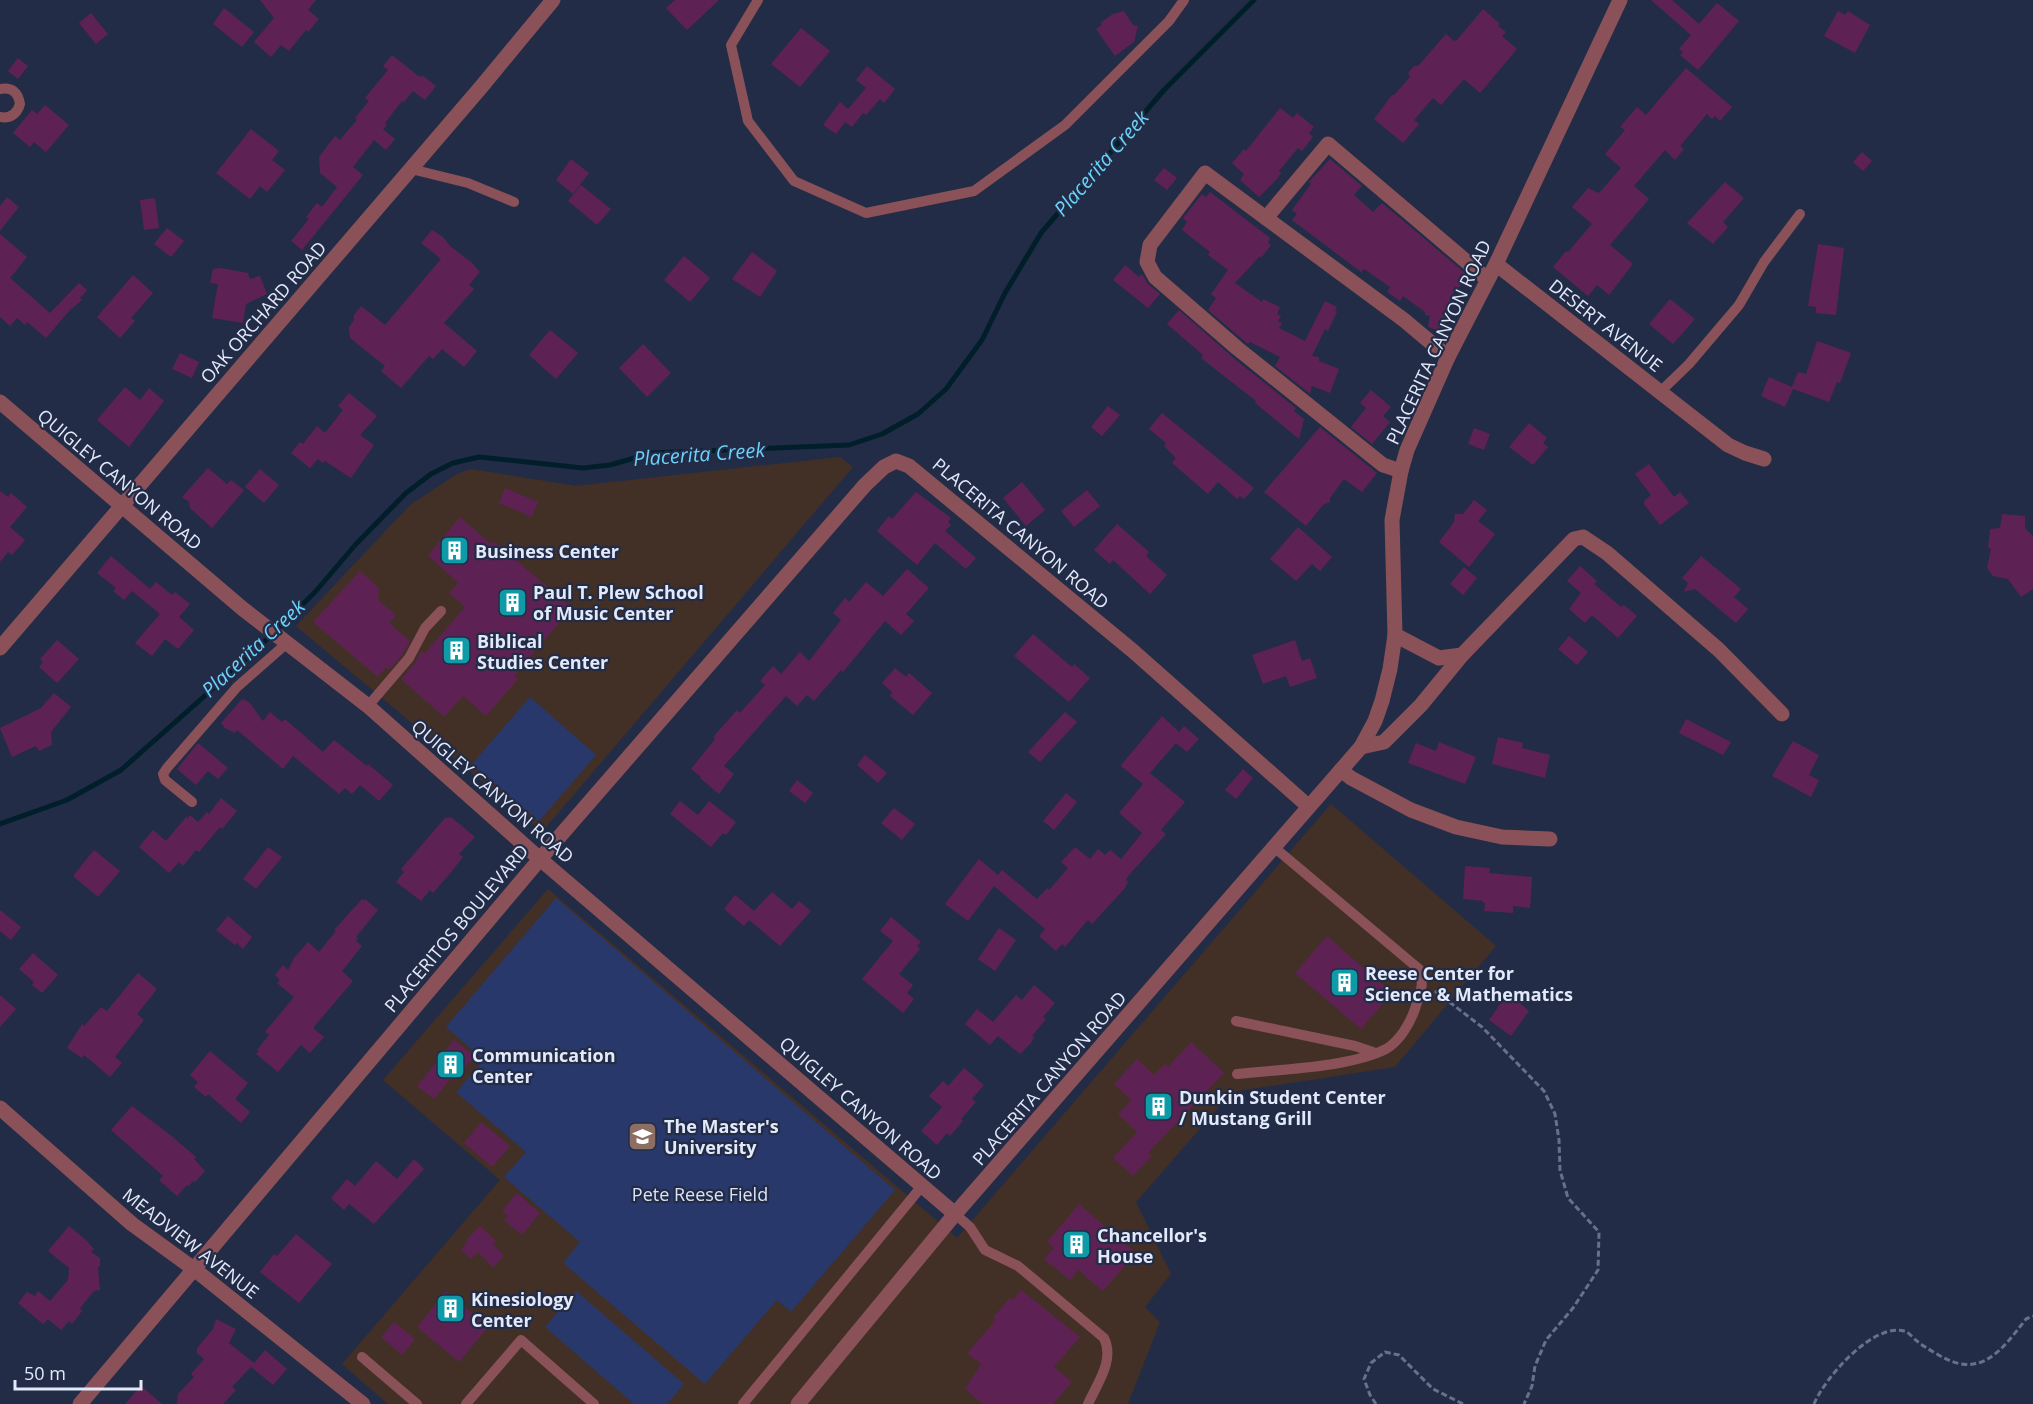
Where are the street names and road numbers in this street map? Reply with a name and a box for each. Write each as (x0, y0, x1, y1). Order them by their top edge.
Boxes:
street label: OAK ORCHARD ROAD (195, 236, 331, 388)
street label: PLACERITA CANYON ROAD (1380, 236, 1496, 448)
street label: DESERT AVENUE (1544, 273, 1668, 377)
street label: QUIGLEY CANYON ROAD (33, 403, 207, 555)
street label: PLACERITA CANYON ROAD (928, 452, 1114, 614)
street label: QUIGLEY CANYON ROAD (407, 714, 579, 868)
street label: PLACERITOS BOULEVARD (379, 839, 533, 1017)
street label: PLACERITA CANYON ROAD (967, 986, 1131, 1170)
street label: QUIGLEY CANYON ROAD (775, 1031, 947, 1185)
street label: MEADVIEW AVENUE (118, 1182, 264, 1304)

